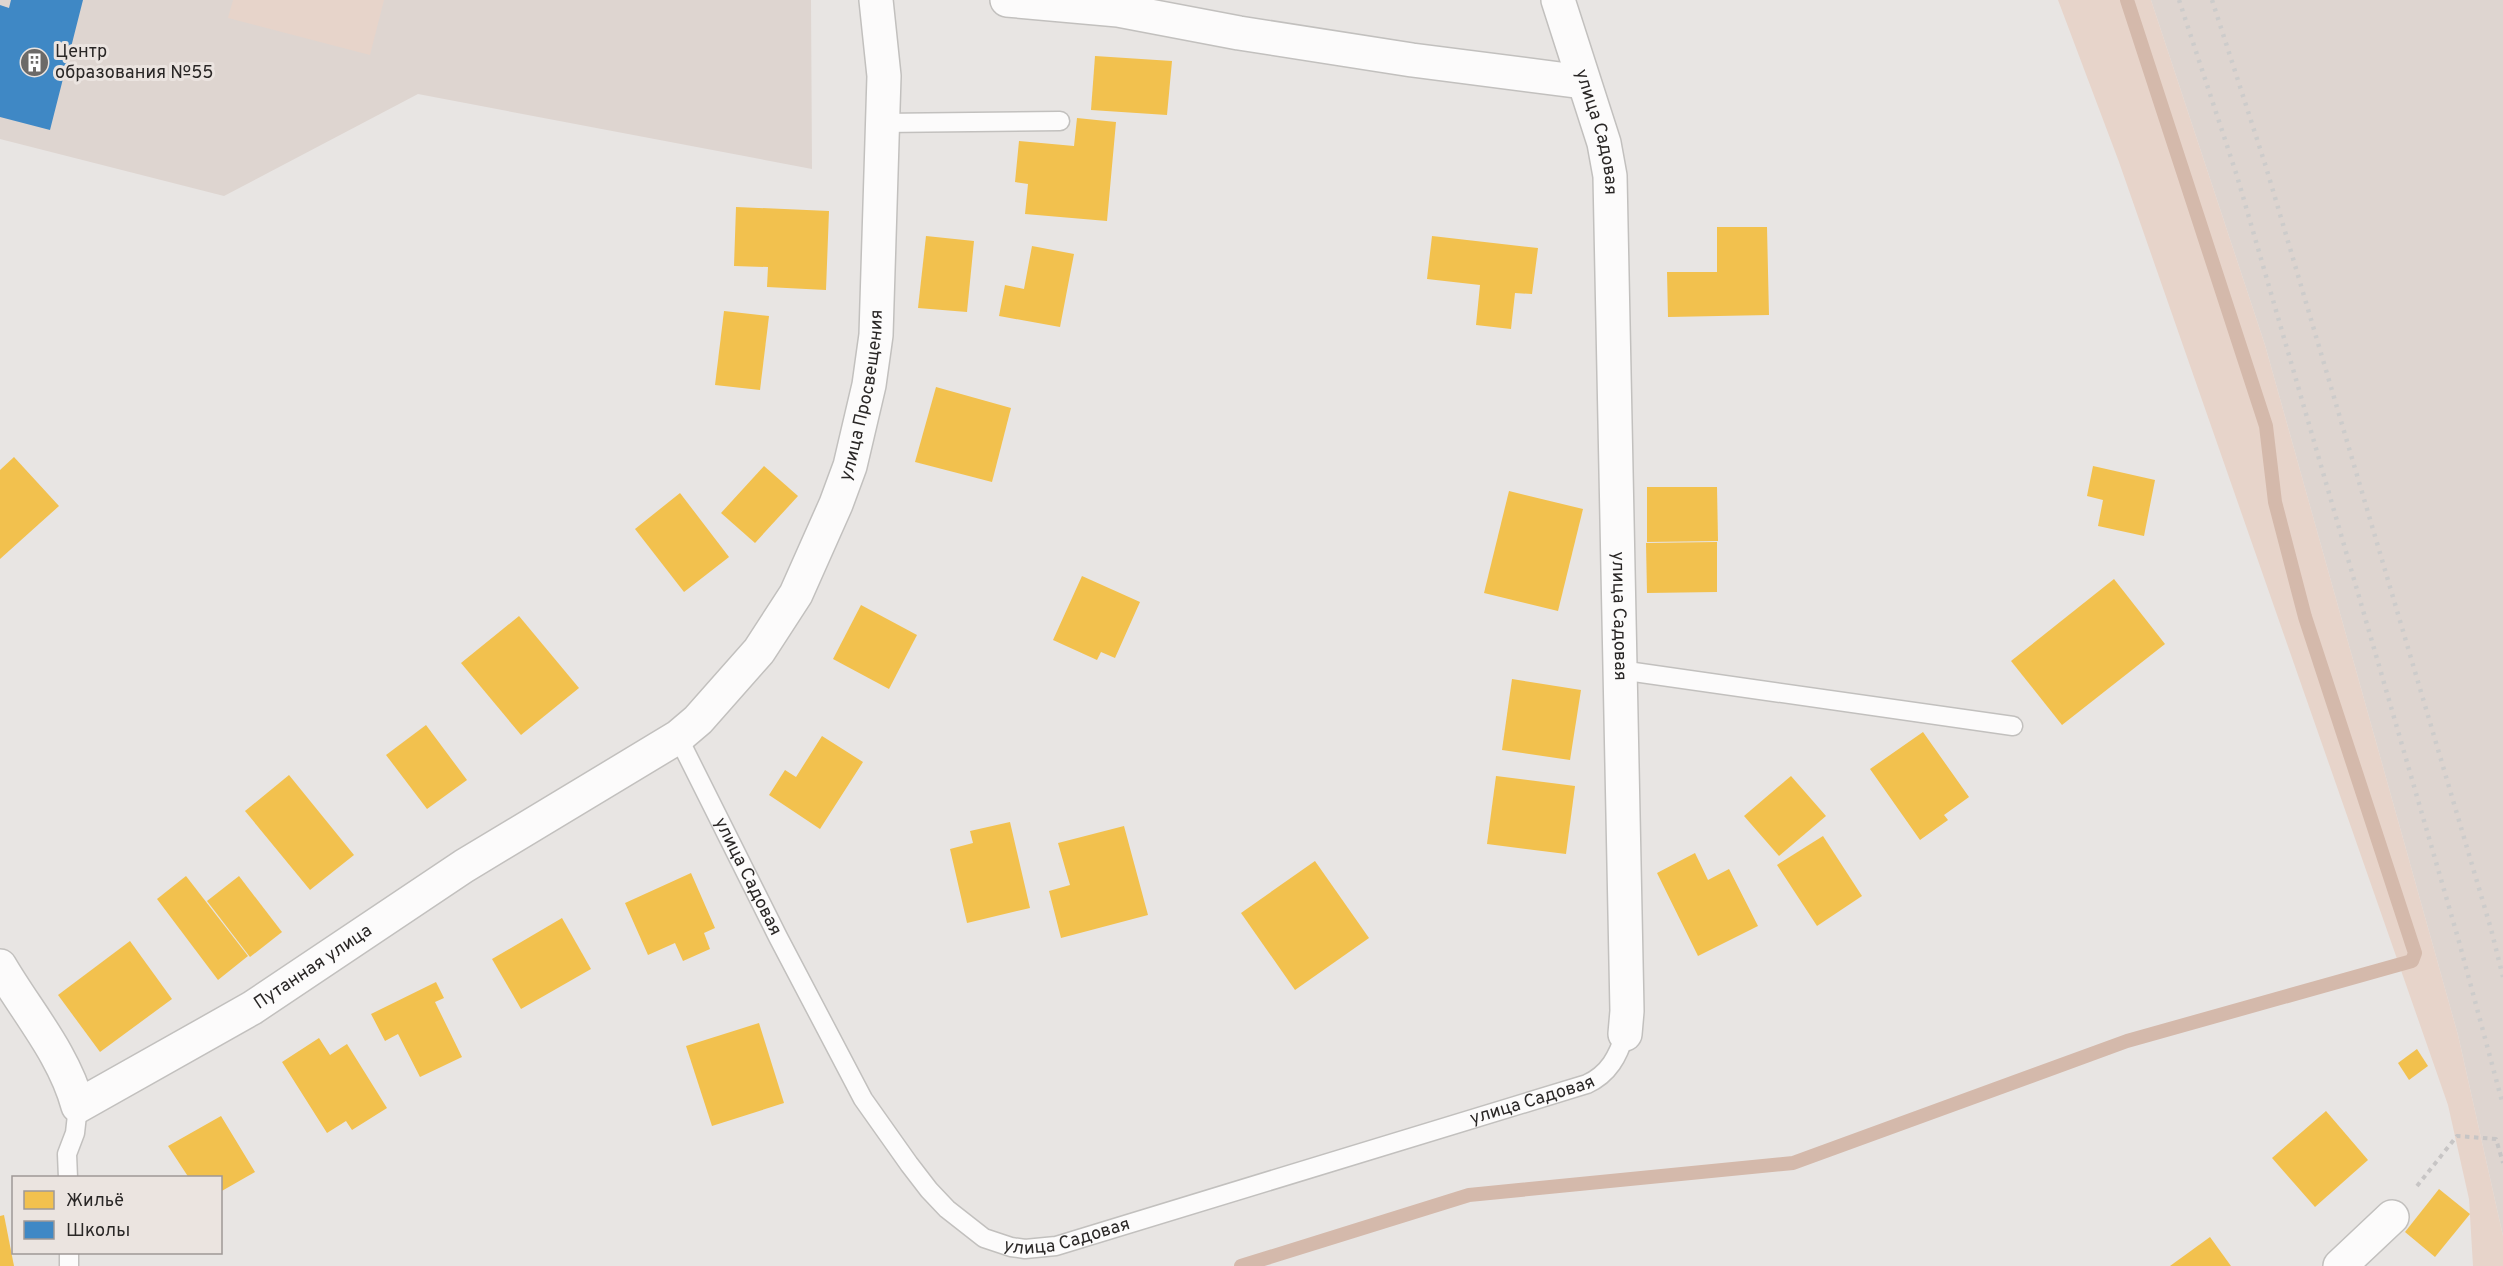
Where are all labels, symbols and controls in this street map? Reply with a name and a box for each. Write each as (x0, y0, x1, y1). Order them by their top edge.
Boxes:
place label: Центр образования №55 (55, 41, 214, 85)
building icon: Центр образования №55 (18, 46, 50, 78)
street label: улица Садовая (1570, 66, 1622, 195)
street label: улица Просвещения (834, 309, 888, 484)
street label: улица Садовая (1606, 551, 1632, 681)
street label: улица Садовая (709, 814, 787, 939)
street label: Путанная улица (250, 919, 376, 1015)
street label: улица Садовая (1467, 1070, 1599, 1131)
legend (12, 1176, 222, 1254)
text: Жильё (66, 1190, 124, 1213)
street label: улица Садовая (1000, 1213, 1133, 1261)
text: Школы (66, 1220, 130, 1243)

